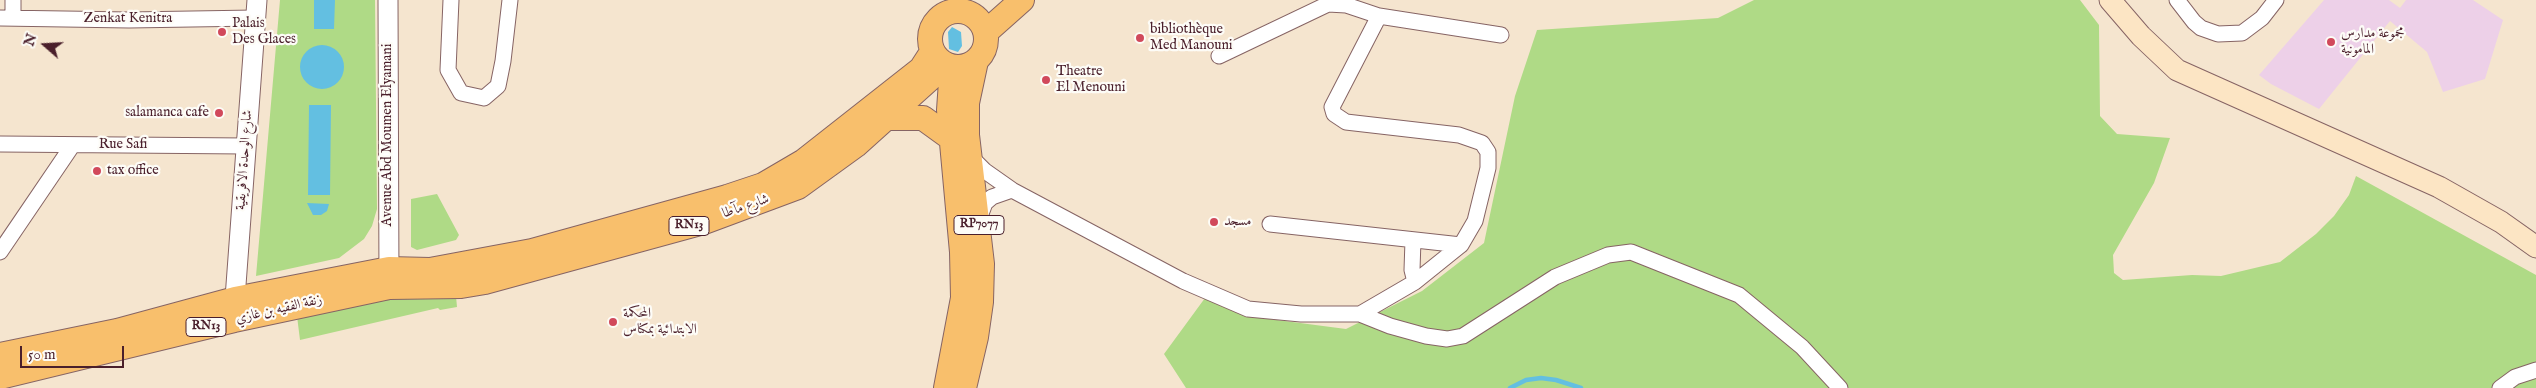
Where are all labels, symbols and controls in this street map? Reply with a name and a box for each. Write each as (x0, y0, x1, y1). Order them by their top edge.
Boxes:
street label: Zenkat Kenitra (84, 11, 172, 27)
place label: Palais Des Glaces (232, 16, 296, 48)
north arrow (20, 20, 70, 70)
place label: bibliothèque Med Manouni (1150, 22, 1233, 54)
marker: Palais Des Glaces (216, 26, 228, 38)
place label: مجموعة مدارس المامونية (2341, 26, 2404, 58)
text: N (20, 31, 41, 49)
marker: bibliothèque Med Manouni (1134, 32, 1146, 44)
marker: مجموعة مدارس المامونية (2325, 36, 2337, 48)
street label: Avenue Abd Moumen Elyamani (380, 43, 396, 227)
place label: Theatre El Menouni (1056, 64, 1125, 96)
marker: Theatre El Menouni (1040, 74, 1052, 86)
place label: salamanca cafe (125, 105, 209, 121)
marker: salamanca cafe (213, 107, 225, 119)
street label: شارع الوحدة الافريقية (233, 109, 257, 211)
street label: Rue Safi (99, 137, 147, 153)
place label: tax office (107, 163, 159, 179)
marker: tax office (91, 165, 103, 177)
street label: شارع مآطا (720, 191, 772, 223)
place label: مسجد (1224, 214, 1251, 230)
road number: RP7077 (954, 216, 1004, 234)
marker: مسجد (1208, 216, 1220, 228)
road number: RN13 (669, 217, 709, 236)
street label: زنقة الفقيه بن غازي (234, 292, 324, 328)
place label: المحكمة الابتدائية بمكناس (623, 306, 697, 338)
marker: المحكمة الابتدائية بمكناس (607, 316, 619, 328)
road number: RN13 (186, 318, 226, 337)
scale bar (22, 336, 126, 368)
text: 50 m (28, 345, 56, 364)

